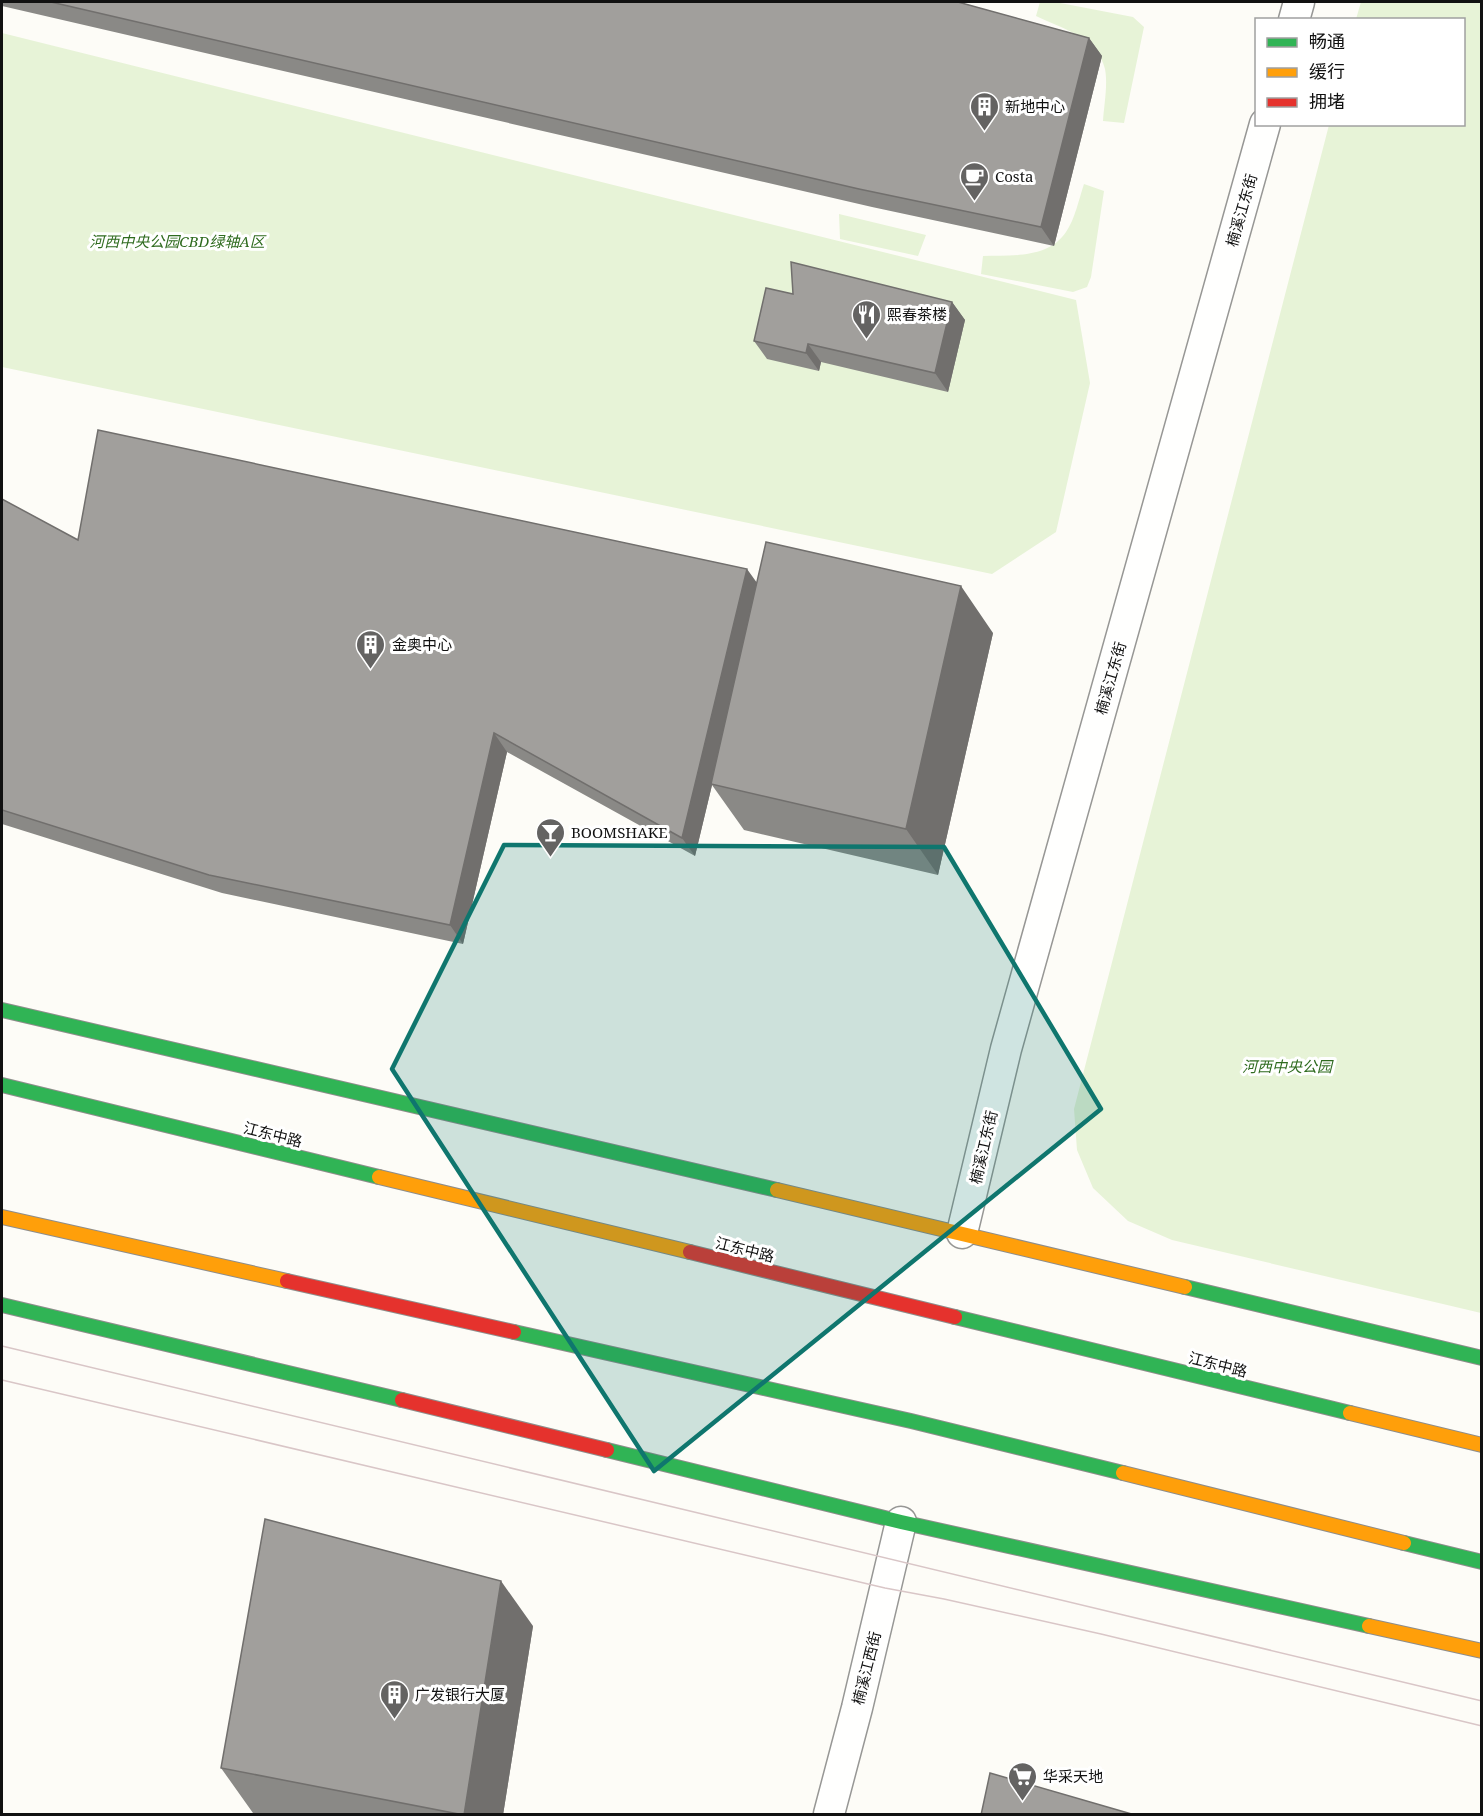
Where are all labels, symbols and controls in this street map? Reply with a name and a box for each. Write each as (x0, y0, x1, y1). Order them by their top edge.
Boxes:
legend (1255, 18, 1465, 126)
text: 畅通 (1309, 29, 1345, 53)
text: 缓行 (1309, 59, 1345, 83)
text: 拥堵 (1309, 89, 1345, 113)
building icon: 新地中心 (968, 90, 1000, 132)
place label: 新地中心 (1005, 96, 1065, 116)
cafe icon: Costa (958, 160, 990, 202)
place label: Costa (995, 166, 1033, 186)
street label: 楠溪江东街 (1221, 171, 1261, 249)
park label: 河西中央公园CBD绿轴A区 (89, 231, 267, 251)
restaurant icon: 熙春茶楼 (850, 298, 882, 340)
place label: 熙春茶楼 (887, 304, 947, 324)
building icon: 金奥中心 (355, 628, 387, 670)
place label: 金奥中心 (392, 634, 452, 654)
street label: 楠溪江东街 (1090, 639, 1130, 717)
bar icon: BOOMSHAKE (534, 816, 566, 858)
place label: BOOMSHAKE (571, 822, 668, 842)
park label: 河西中央公园 (1242, 1056, 1334, 1076)
street label: 楠溪江东街 (965, 1108, 1001, 1186)
street label: 江东中路 (241, 1117, 305, 1151)
street label: 江东中路 (713, 1232, 777, 1266)
street label: 江东中路 (1186, 1347, 1250, 1381)
street label: 楠溪江西街 (847, 1629, 885, 1707)
building icon: 广发银行大厦 (378, 1678, 410, 1720)
place label: 广发银行大厦 (415, 1684, 505, 1704)
supermarket icon: 华采天地 (1006, 1760, 1038, 1802)
place label: 华采天地 (1043, 1766, 1103, 1786)

